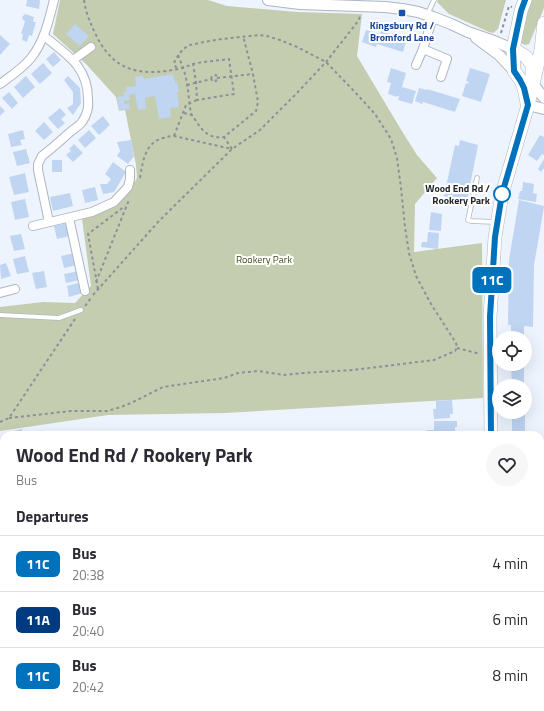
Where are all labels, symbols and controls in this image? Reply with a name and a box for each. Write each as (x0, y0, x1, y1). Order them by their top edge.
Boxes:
marker: Kingsbury Rd / Bromford Lane (397, 8, 407, 18)
place label: Kingsbury Rd / Bromford Lane (370, 18, 435, 45)
place label: Wood End Rd / Rookery Park (425, 181, 491, 208)
marker: Wood End Rd / Rookery Park (493, 185, 511, 203)
park label: Rookery Park (236, 252, 292, 267)
line badge: 11C (469, 267, 515, 293)
text: 11C (480, 269, 504, 290)
map controls (492, 331, 532, 419)
button: locate (492, 331, 532, 371)
button: layers (492, 379, 532, 419)
text: Wood End Rd / Rookery Park (16, 440, 253, 469)
button: heart (486, 444, 528, 486)
text: Bus (16, 470, 37, 490)
text: Departures (16, 505, 89, 528)
text: Bus (72, 542, 97, 565)
text: 4 min (492, 552, 528, 575)
text: 11C (26, 553, 50, 574)
text: 20:38 (72, 565, 104, 585)
text: Bus (72, 598, 97, 621)
text: 6 min (492, 608, 528, 631)
text: 11A (26, 609, 50, 630)
text: 20:40 (72, 621, 104, 641)
text: Bus (72, 654, 97, 677)
text: 8 min (492, 664, 528, 687)
text: 11C (26, 665, 50, 686)
text: 20:42 (72, 677, 104, 697)

